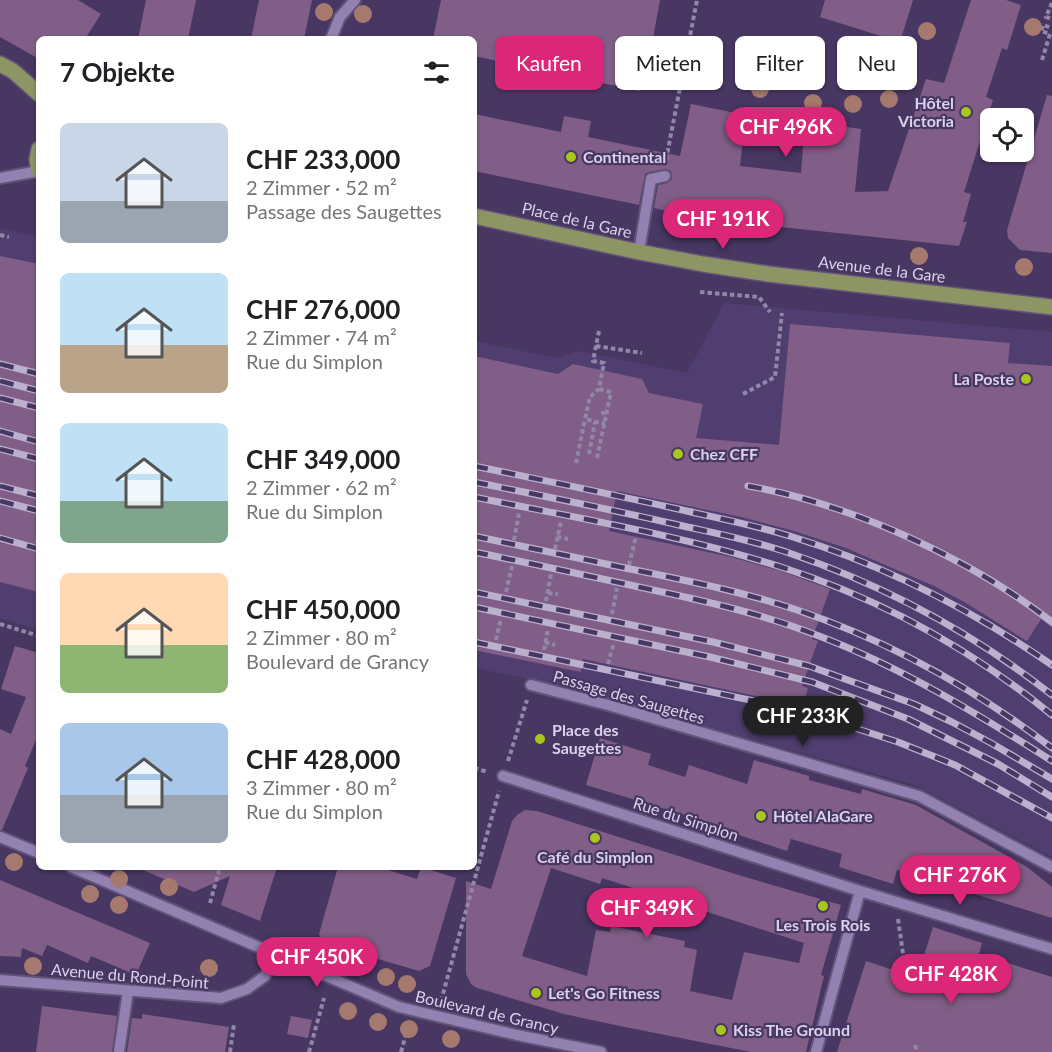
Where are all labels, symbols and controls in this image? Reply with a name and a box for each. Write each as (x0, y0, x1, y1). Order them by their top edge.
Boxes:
chip: Kaufen (495, 36, 603, 90)
chip: Mieten (615, 36, 723, 90)
chip: Filter (735, 36, 825, 90)
chip: Neu (837, 36, 917, 90)
text: 7 Objekte (60, 56, 175, 88)
icon: filters (420, 56, 453, 89)
place label: Hôtel Victoria (897, 93, 954, 130)
marker: Hôtel Victoria (959, 105, 973, 119)
pin: CHF 496K (724, 107, 848, 158)
map controls (980, 108, 1034, 162)
button: locate (980, 108, 1034, 162)
text: CHF 496K (740, 114, 832, 138)
text: CHF 233,000 (246, 143, 400, 175)
icon: home (108, 147, 180, 219)
place label: Continental (583, 147, 666, 166)
marker: Continental (564, 150, 578, 164)
text: 2 Zimmer · 52 m² (246, 175, 397, 199)
street label: Place de la Gare (520, 198, 634, 241)
text: Passage des Saugettes (246, 199, 442, 223)
pin: CHF 191K (661, 199, 785, 250)
text: CHF 191K (677, 206, 769, 230)
street label: Avenue de la Gare (817, 251, 947, 286)
text: CHF 276,000 (246, 293, 400, 325)
icon: home (108, 297, 180, 369)
text: 2 Zimmer · 74 m² (246, 325, 397, 349)
text: Rue du Simplon (246, 349, 383, 373)
place label: La Poste (953, 369, 1014, 388)
marker: La Poste (1019, 372, 1033, 386)
text: CHF 349,000 (246, 443, 400, 475)
place label: Chez CFF (690, 444, 758, 463)
icon: home (108, 447, 180, 519)
marker: Chez CFF (671, 447, 685, 461)
text: 2 Zimmer · 62 m² (246, 475, 397, 499)
text: Rue du Simplon (246, 499, 383, 523)
text: CHF 450,000 (246, 593, 400, 625)
icon: home (108, 597, 180, 669)
text: 2 Zimmer · 80 m² (246, 625, 397, 649)
text: Boulevard de Grancy (246, 649, 429, 673)
street label: Passage des Saugettes (551, 666, 707, 727)
pin: CHF 233K (741, 696, 865, 747)
text: CHF 233K (757, 703, 849, 727)
place label: Place des Saugettes (552, 720, 621, 757)
marker: Place des Saugettes (533, 732, 547, 746)
text: CHF 428,000 (246, 743, 400, 775)
icon: home (108, 747, 180, 819)
text: 3 Zimmer · 80 m² (246, 775, 397, 799)
street label: Rue du Simplon (631, 793, 741, 844)
text: Rue du Simplon (246, 799, 383, 823)
place label: Hôtel AlaGare (773, 806, 873, 825)
marker: Hôtel AlaGare (754, 809, 768, 823)
marker: Café du Simplon (588, 831, 602, 845)
place label: Café du Simplon (537, 847, 653, 866)
pin: CHF 276K (898, 855, 1022, 906)
text: CHF 276K (914, 862, 1006, 886)
pin: CHF 349K (585, 888, 709, 939)
text: CHF 349K (601, 895, 693, 919)
marker: Les Trois Rois (816, 899, 830, 913)
place label: Les Trois Rois (776, 915, 870, 934)
pin: CHF 450K (255, 937, 379, 988)
text: CHF 450K (271, 944, 363, 968)
pin: CHF 428K (889, 954, 1013, 1005)
street label: Avenue du Rond-Point (50, 959, 210, 992)
text: CHF 428K (905, 961, 997, 985)
place label: Let's Go Fitness (548, 983, 660, 1002)
street label: Boulevard de Grancy (414, 986, 561, 1037)
marker: Let's Go Fitness (529, 986, 543, 1000)
place label: Kiss The Ground (733, 1020, 850, 1039)
marker: Kiss The Ground (714, 1023, 728, 1037)

